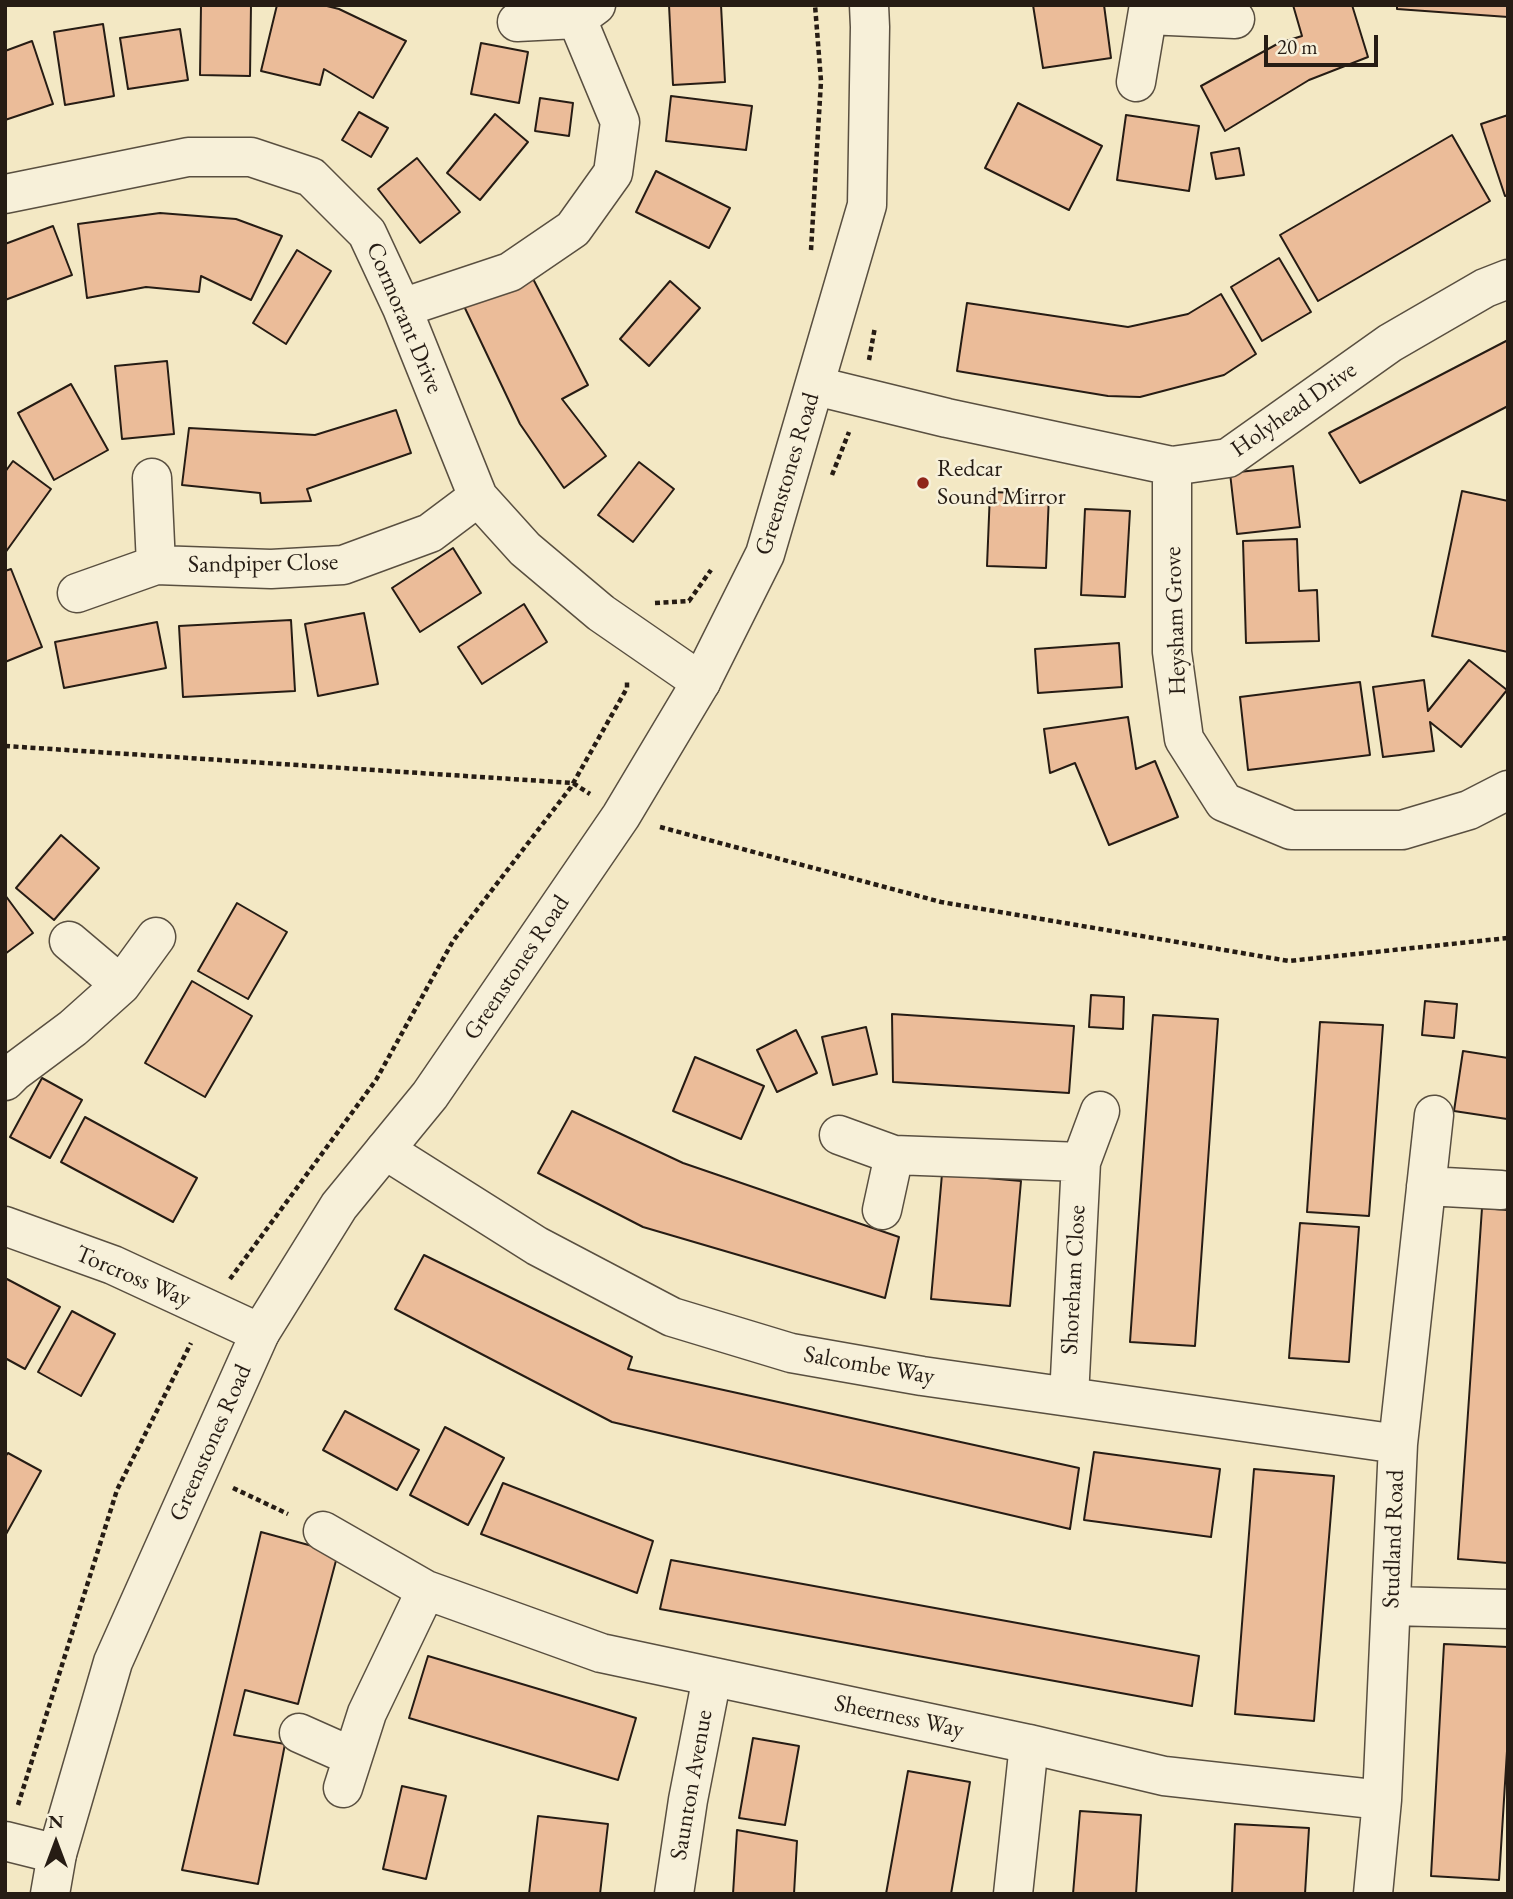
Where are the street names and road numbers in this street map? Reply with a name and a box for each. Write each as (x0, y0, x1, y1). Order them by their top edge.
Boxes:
street label: Cormorant Drive (359, 238, 449, 398)
street label: Holyhead Drive (1226, 356, 1362, 464)
street label: Greenstones Road (750, 389, 826, 559)
street label: Heysham Grove (1159, 546, 1193, 696)
street label: Sandpiper Close (188, 548, 338, 580)
street label: Greenstones Road (458, 890, 576, 1046)
street label: Shoreham Close (1056, 1204, 1092, 1356)
street label: Torcross Way (71, 1240, 195, 1314)
street label: Salcombe Way (801, 1340, 937, 1392)
street label: Greenstones Road (164, 1360, 258, 1526)
street label: Studland Road (1377, 1469, 1411, 1609)
street label: Sheerness Way (832, 1689, 966, 1745)
street label: Saunton Avenue (665, 1708, 719, 1862)

